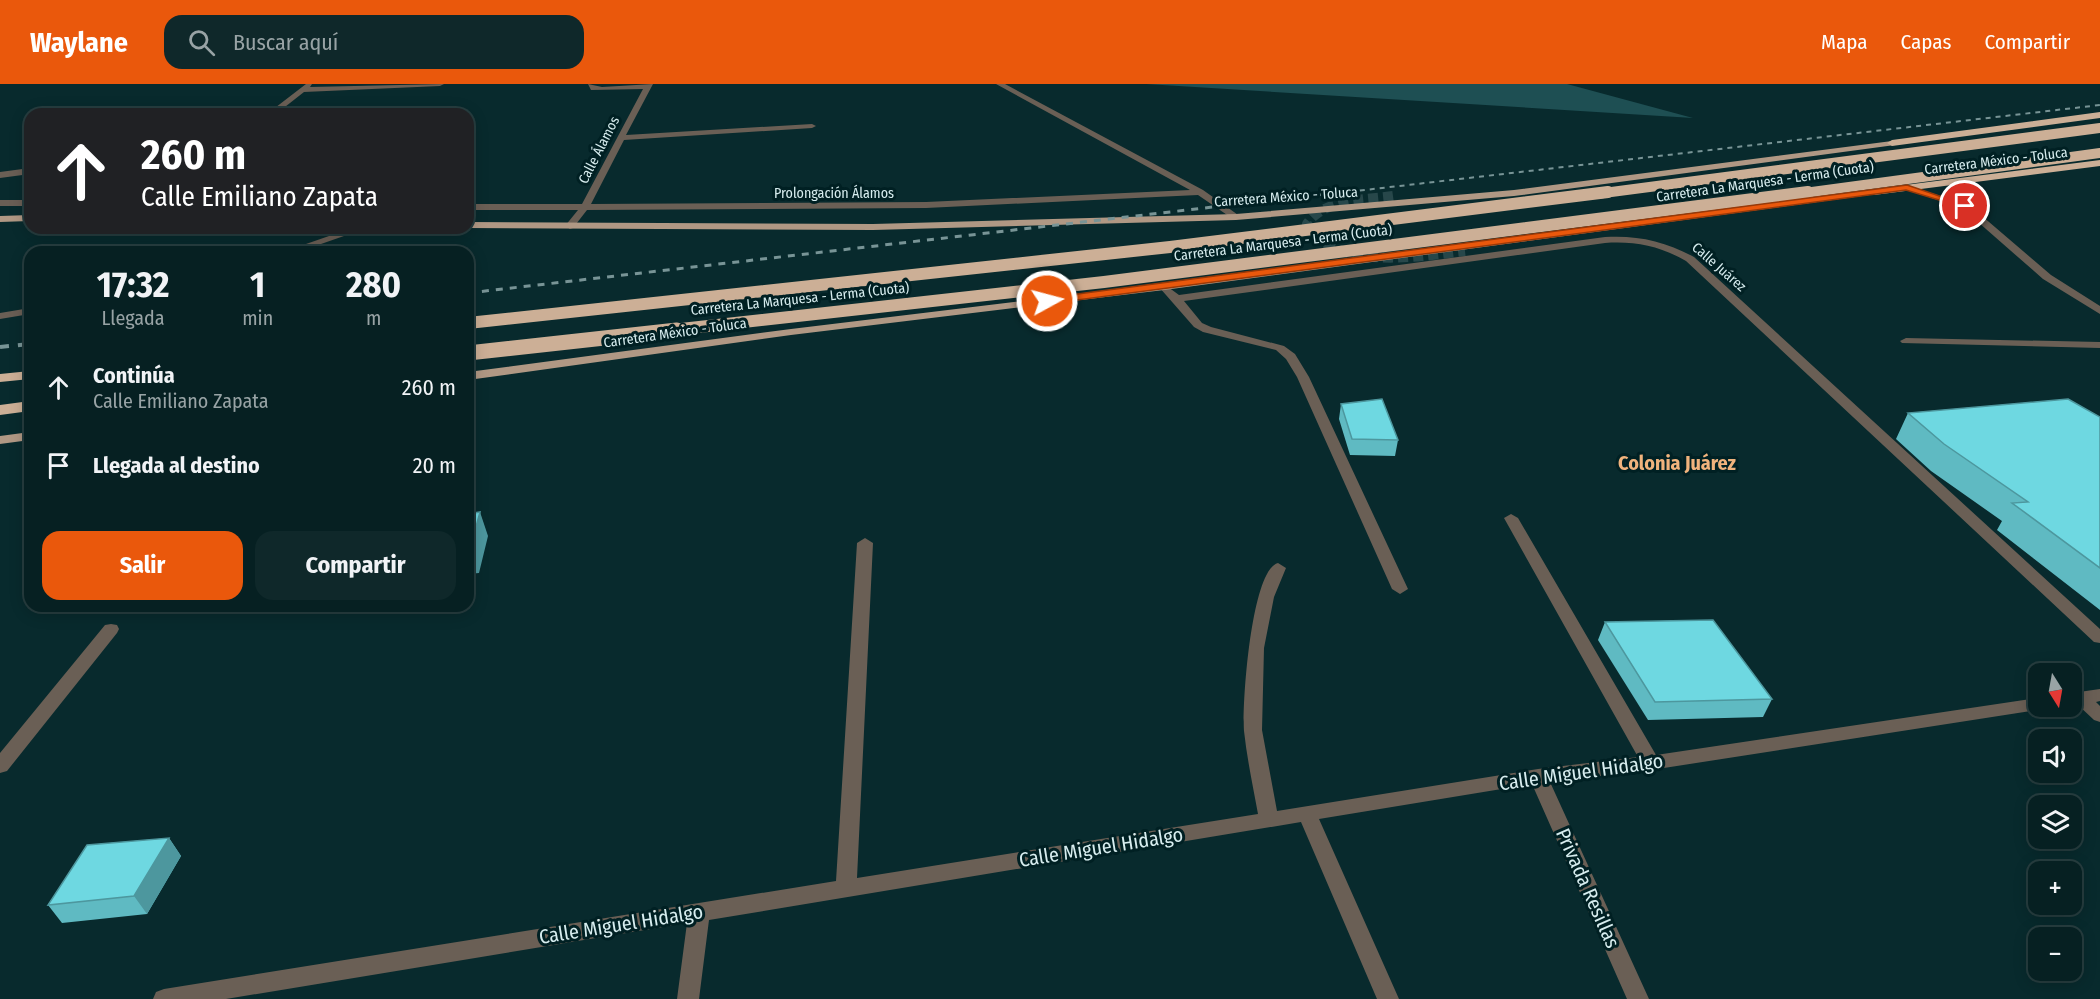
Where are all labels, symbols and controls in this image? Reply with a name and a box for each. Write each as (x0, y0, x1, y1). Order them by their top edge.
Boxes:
search box (164, 15, 584, 69)
text: Waylane (30, 26, 128, 59)
icon: search (185, 26, 218, 59)
text: Buscar aquí (233, 29, 338, 56)
text: Mapa (1821, 29, 1868, 55)
text: Capas (1901, 29, 1951, 55)
text: Compartir (1984, 29, 2070, 55)
street label: Calle Álamos (574, 113, 623, 186)
text: 260 m (141, 130, 246, 180)
icon: ahead (42, 132, 120, 210)
street label: Carretera México - Toluca (1923, 144, 2069, 178)
street label: Carretera La Marquesa - Lerma (Cuota) (1655, 158, 1875, 206)
pin (1939, 180, 1990, 231)
text: Calle Emiliano Zapata (141, 181, 378, 213)
street label: Carretera México - Toluca (1214, 183, 1359, 211)
street label: Prolongación Álamos (774, 184, 894, 202)
icon: arrive (1948, 189, 1981, 222)
street label: Carretera La Marquesa - Lerma (Cuota) (1173, 221, 1393, 265)
street label: Calle Juárez (1688, 239, 1750, 295)
text: 17:32 (97, 263, 170, 307)
text: 1 (250, 263, 265, 307)
text: 280 (346, 263, 401, 307)
position arrow (1015, 269, 1079, 333)
street label: Carretera La Marquesa - Lerma (Cuota) (690, 279, 910, 319)
text: Llegada (102, 306, 165, 330)
text: min (242, 306, 273, 330)
text: m (366, 306, 381, 330)
street label: Carretera México - Toluca (602, 315, 748, 351)
text: Continúa (93, 362, 175, 389)
icon: ahead (42, 371, 75, 404)
text: 260 m (402, 374, 456, 401)
text: Calle Emiliano Zapata (93, 389, 268, 413)
icon: arrive (42, 449, 75, 482)
district label: Colonia Juárez (1618, 451, 1737, 475)
text: Llegada al destino (93, 452, 260, 479)
text: 20 m (413, 452, 456, 479)
button: Salir (42, 531, 243, 600)
button: Compartir (255, 531, 456, 600)
north arrow (2028, 663, 2082, 717)
map controls (2028, 663, 2082, 981)
button: sound (2028, 729, 2082, 783)
street label: Calle Miguel Hidalgo (1497, 749, 1665, 795)
button: layers (2028, 795, 2082, 849)
street label: Calle Miguel Hidalgo (1017, 822, 1185, 872)
street label: Privada Resillas (1551, 824, 1625, 952)
button: + (2028, 861, 2082, 915)
street label: Calle Miguel Hidalgo (537, 899, 705, 949)
button: − (2028, 927, 2082, 981)

